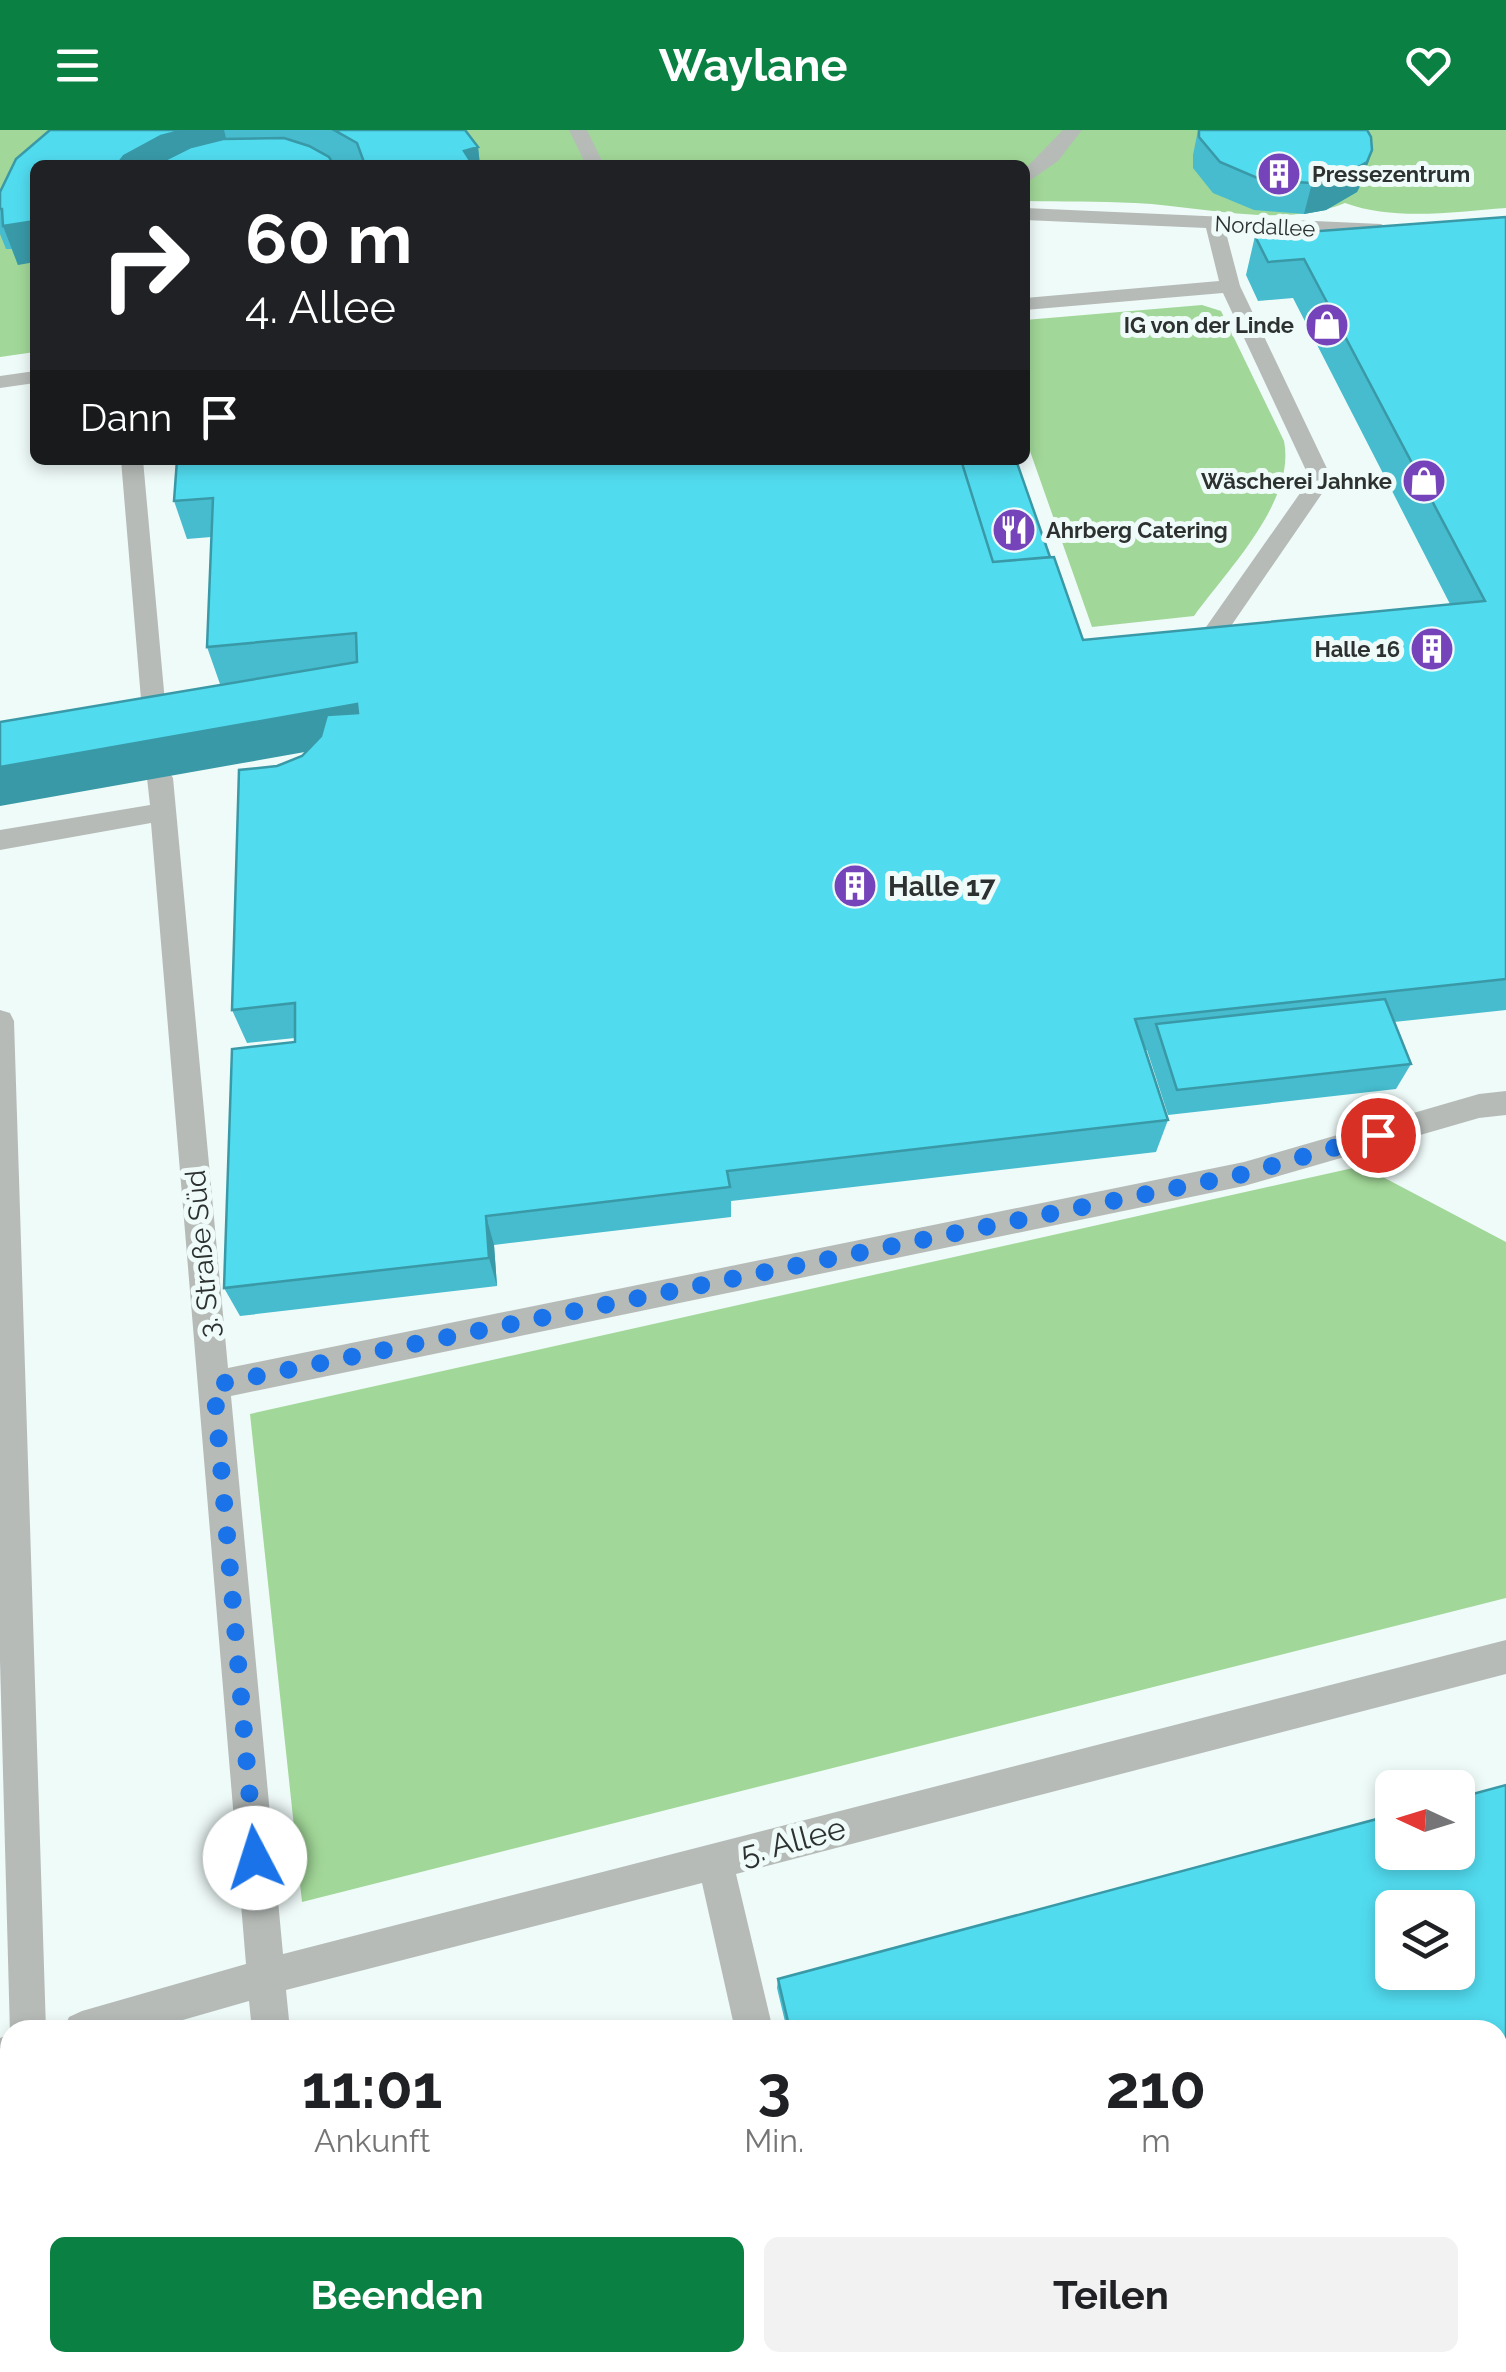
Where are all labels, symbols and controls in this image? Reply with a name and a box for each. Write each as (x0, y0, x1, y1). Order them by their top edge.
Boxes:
icon: menu (50, 38, 105, 93)
icon: heart (1401, 38, 1456, 93)
text: Waylane (659, 39, 847, 92)
building icon: Pressezentrum (1256, 151, 1302, 197)
place label: Pressezentrum (1312, 161, 1470, 187)
text: 60 m (245, 197, 412, 279)
icon: right (80, 200, 210, 330)
street label: Nordallee (1214, 210, 1316, 242)
text: 4. Allee (245, 281, 396, 334)
shop icon: IG von der Linde (1304, 302, 1350, 348)
place label: IG von der Linde (1124, 312, 1294, 338)
icon: arrive (192, 390, 247, 445)
text: Dann (80, 395, 172, 440)
shop icon: Wäscherei Jahnke (1401, 458, 1447, 504)
place label: Wäscherei Jahnke (1201, 468, 1392, 494)
restaurant icon: Ahrberg Catering (991, 507, 1037, 553)
place label: Ahrberg Catering (1046, 517, 1228, 543)
building icon: Halle 16 (1409, 626, 1455, 672)
place label: Halle 16 (1314, 636, 1400, 662)
building icon: Halle 17 (832, 863, 878, 909)
place label: Halle 17 (888, 870, 996, 903)
pin (1336, 1093, 1421, 1178)
icon: arrive (1351, 1108, 1406, 1163)
street label: 3. Straße Süd (179, 1169, 226, 1339)
north arrow (1375, 1770, 1475, 1870)
map controls (1375, 1770, 1475, 1990)
position arrow (203, 1806, 307, 1910)
street label: 5. Allee (736, 1809, 849, 1872)
button: layers (1375, 1890, 1475, 1990)
text: 11:01 (302, 2052, 442, 2122)
text: 3 (757, 2052, 791, 2122)
text: 210 (1106, 2052, 1206, 2122)
text: Ankunft (314, 2122, 430, 2159)
text: Min. (744, 2122, 804, 2159)
text: m (1141, 2122, 1171, 2159)
button: Beenden (50, 2237, 744, 2352)
button: Teilen (764, 2237, 1458, 2352)

